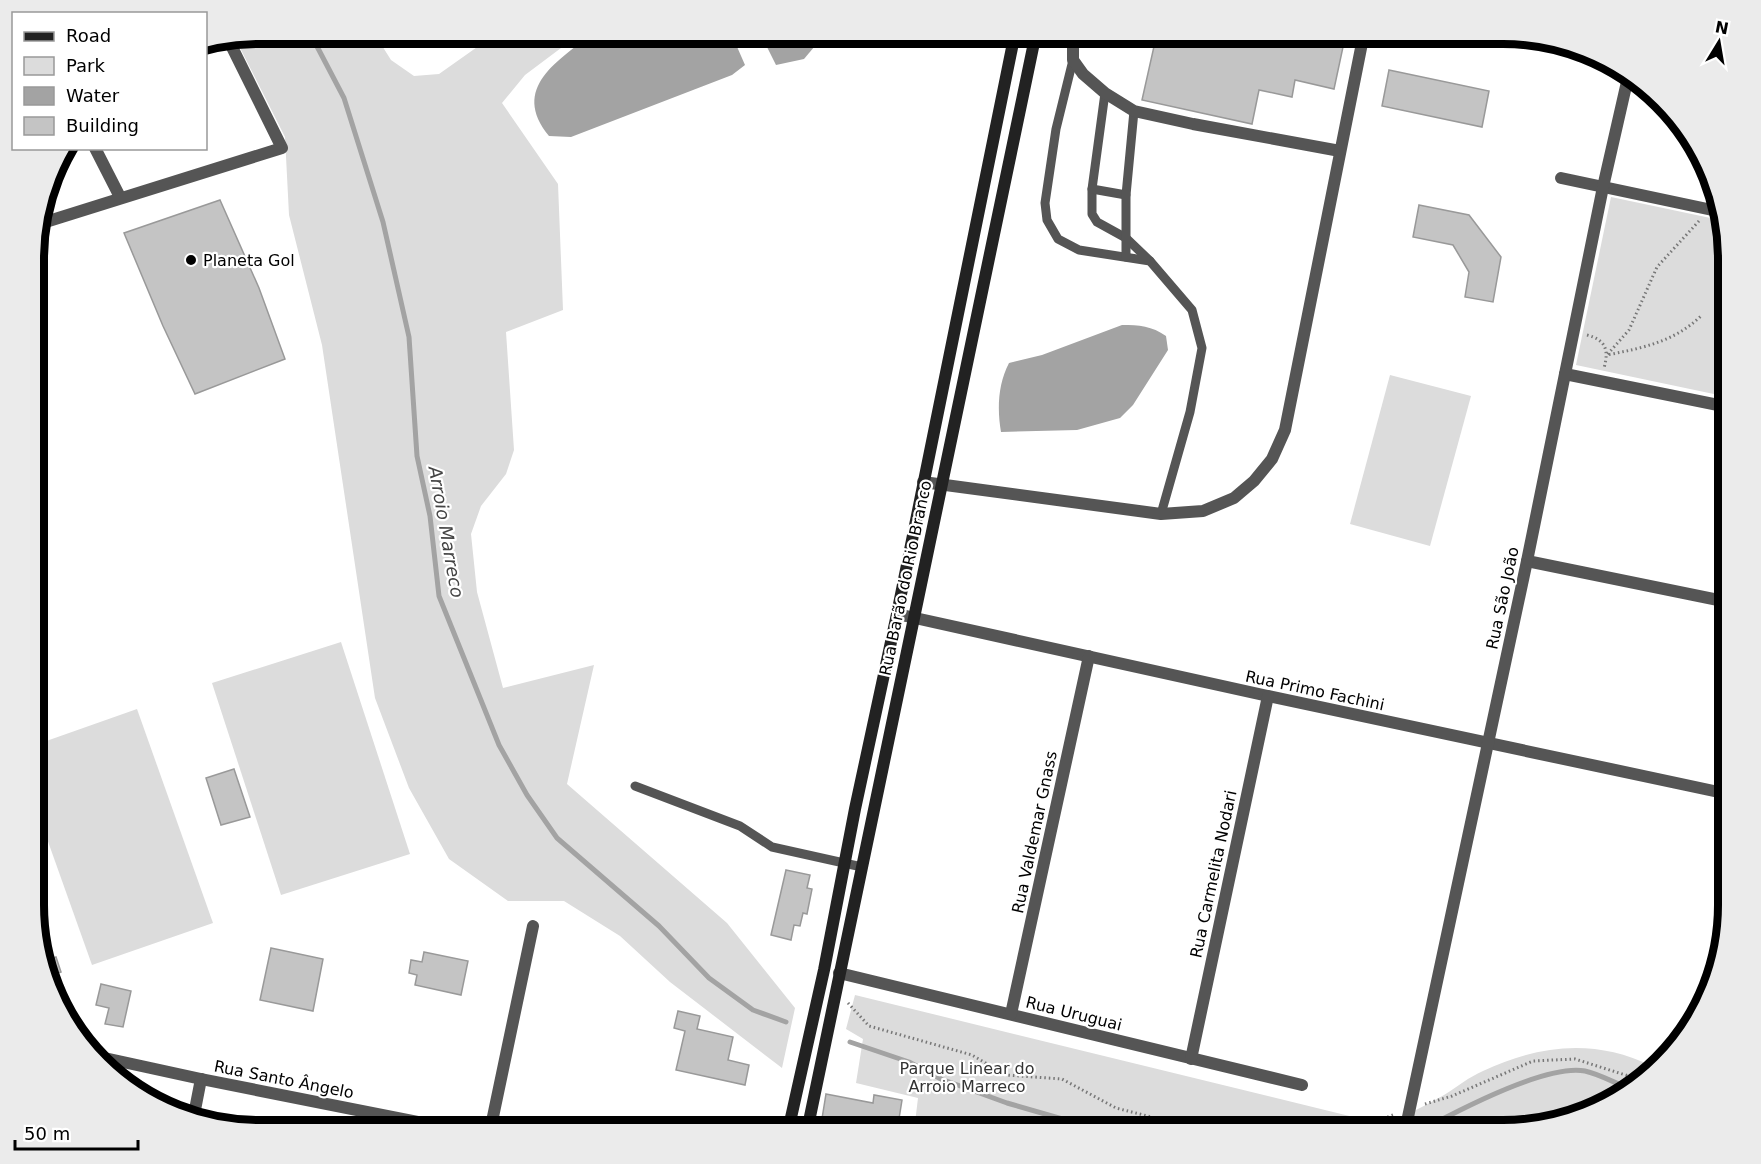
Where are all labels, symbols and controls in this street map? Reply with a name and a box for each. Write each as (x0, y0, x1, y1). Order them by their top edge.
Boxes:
legend (12, 12, 207, 150)
north arrow (1689, 12, 1749, 72)
text: N (1713, 17, 1730, 38)
text: Road (66, 25, 111, 46)
text: Park (66, 55, 105, 76)
text: Water (66, 85, 120, 106)
text: Building (66, 115, 139, 136)
place label: Planeta Gol (203, 251, 295, 270)
marker: Planeta Gol (184, 253, 198, 267)
water label: Arroio Marreco (424, 464, 468, 599)
street label: Rua Barão do Rio Branco (876, 479, 935, 677)
street label: Rua São João (1482, 545, 1523, 651)
street label: Rua Primo Fachini (1244, 666, 1386, 715)
street label: Rua Valdemar Gnass (1008, 749, 1061, 915)
street label: Rua Carmelita Nodari (1186, 789, 1241, 960)
street label: Rua Uruguai (1024, 992, 1124, 1035)
street label: Rua Santo Ângelo (212, 1057, 355, 1102)
park label: Parque Linear do Arroio Marreco (899, 1059, 1035, 1096)
scale bar (15, 1113, 138, 1151)
text: 50 m (24, 1123, 70, 1144)

